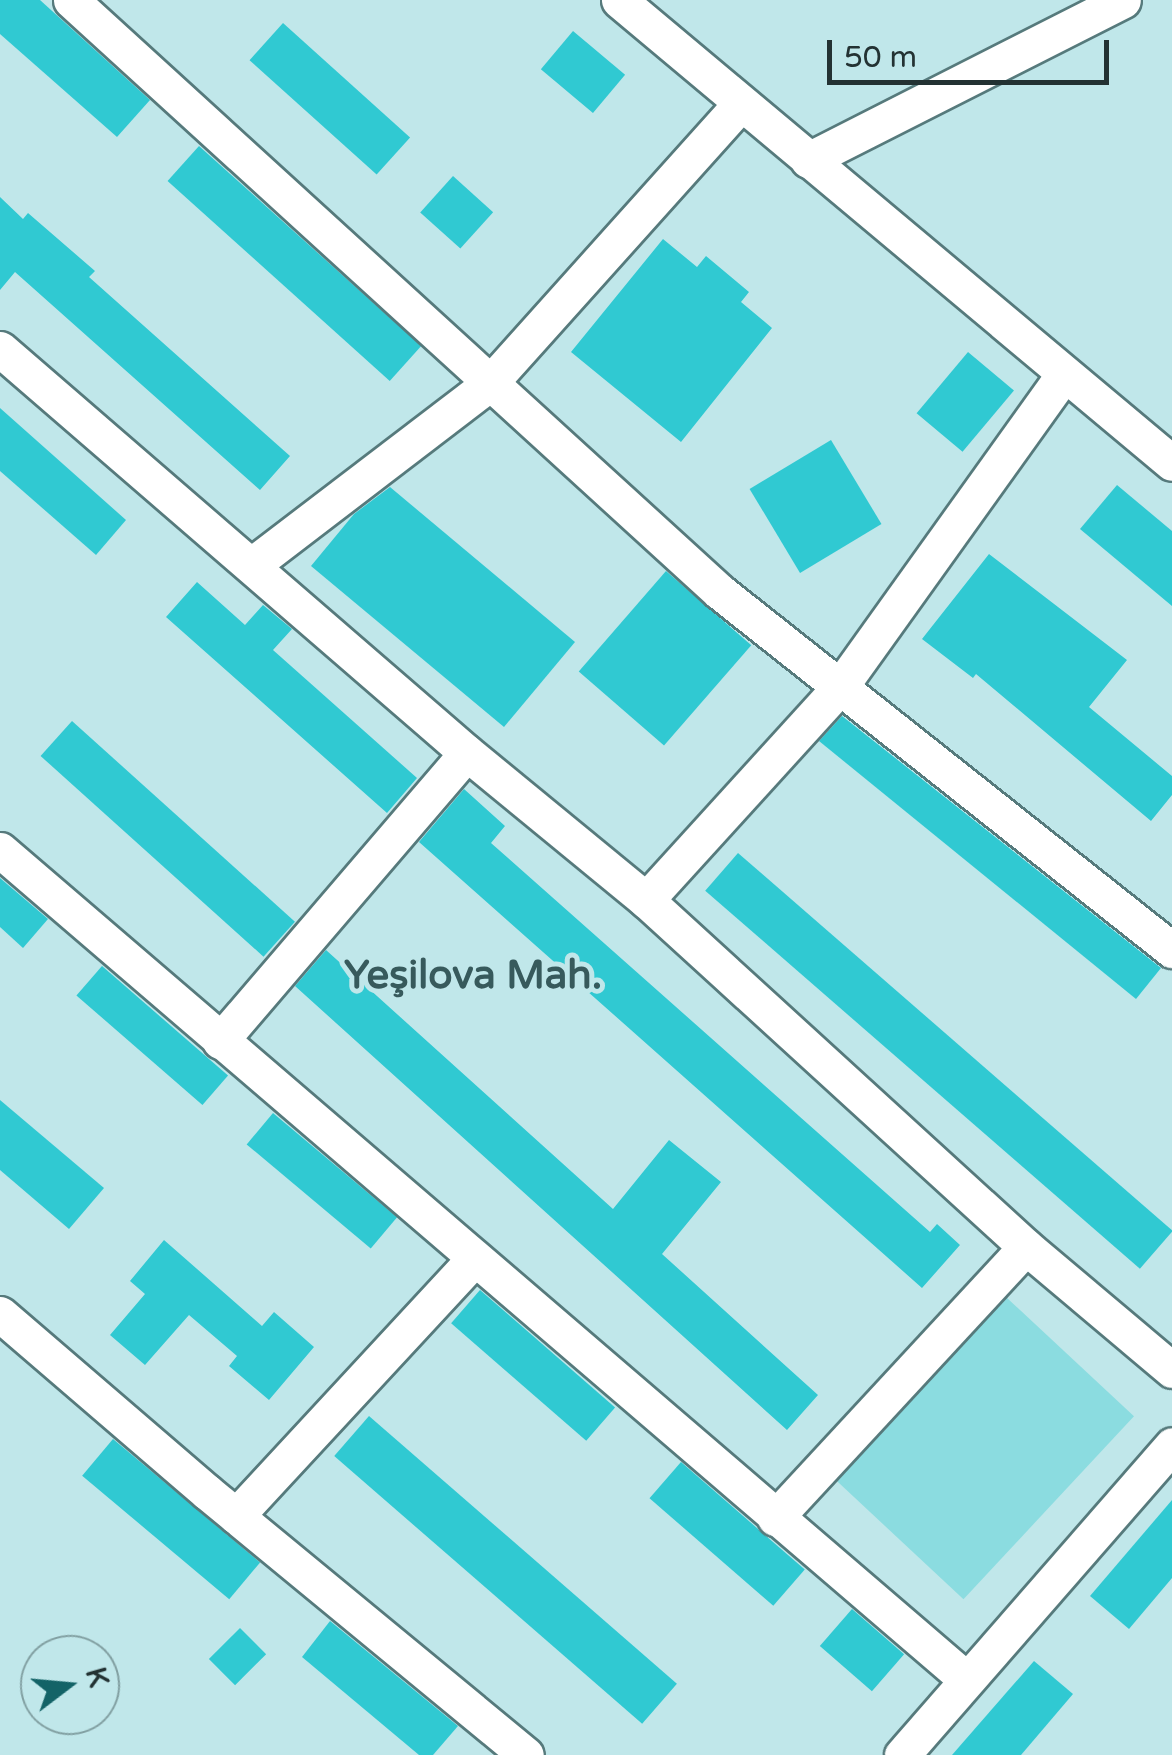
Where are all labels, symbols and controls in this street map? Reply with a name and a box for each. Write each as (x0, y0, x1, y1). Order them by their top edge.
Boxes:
scale bar (832, 20, 1114, 82)
text: 50 m (844, 39, 917, 76)
district label: Yeşilova Mah. (344, 951, 602, 999)
north arrow (20, 1635, 120, 1735)
text: K (78, 1664, 116, 1691)

